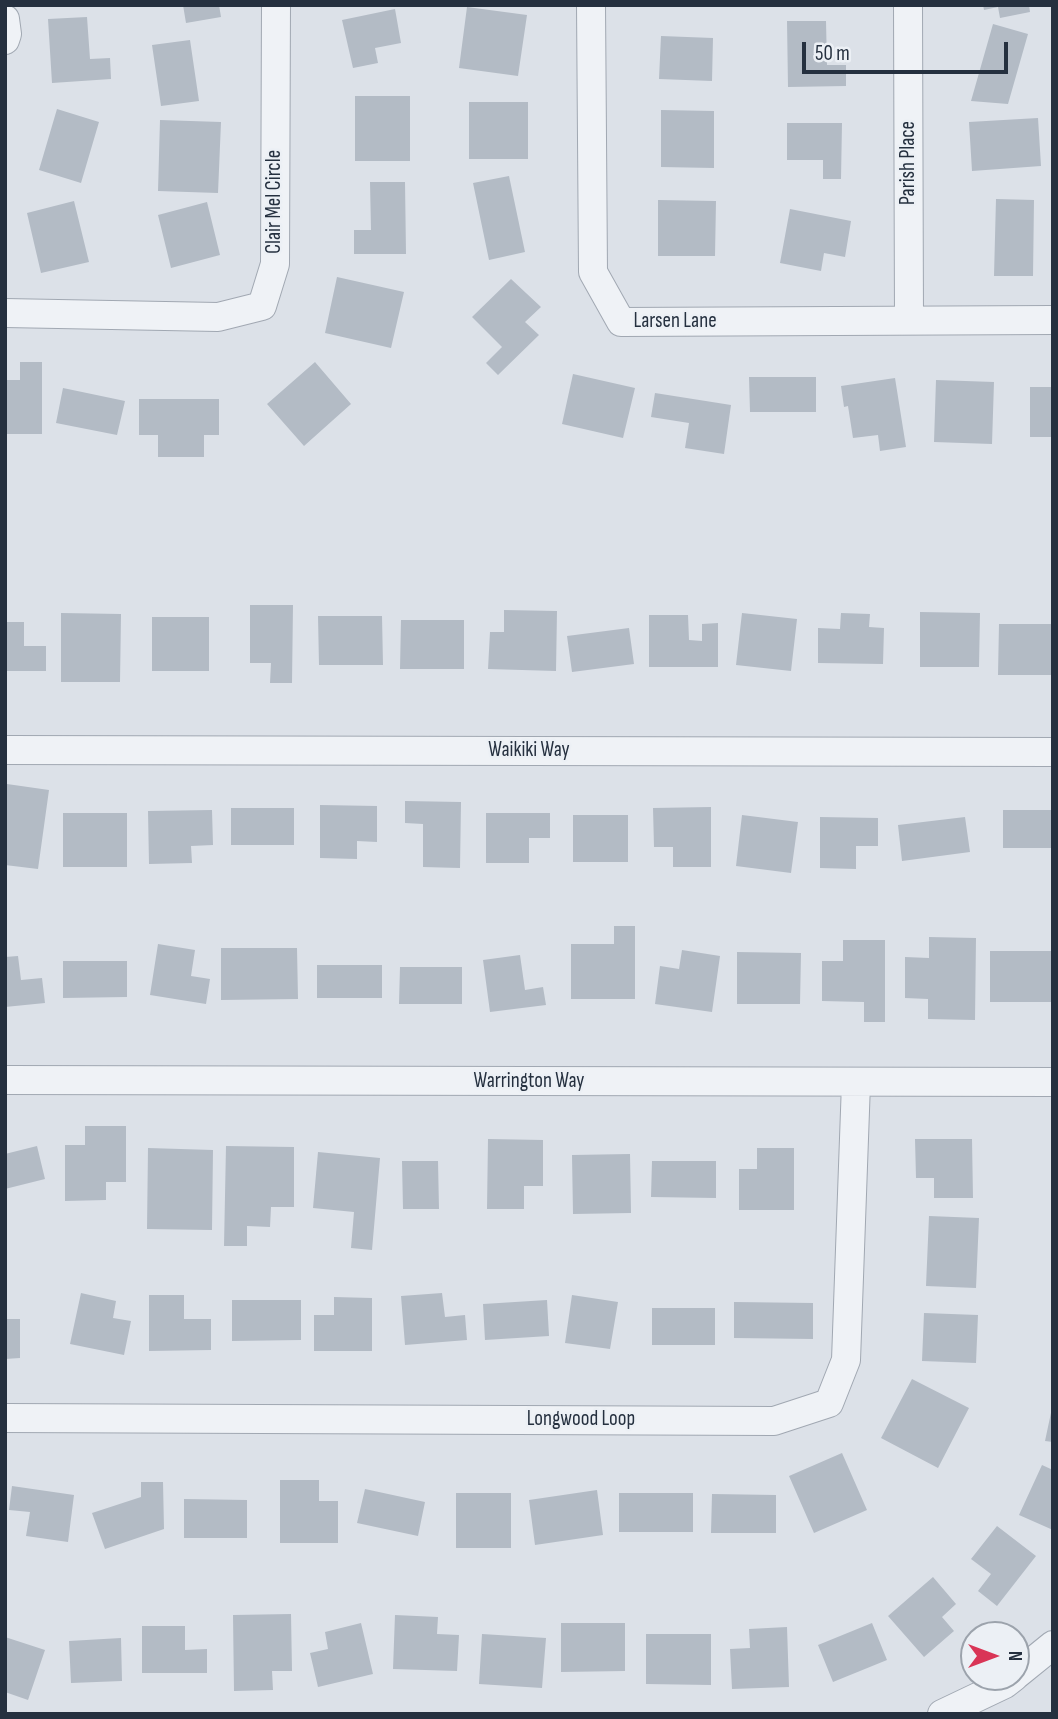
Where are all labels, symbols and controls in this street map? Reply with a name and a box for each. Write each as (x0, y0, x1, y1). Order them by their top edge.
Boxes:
scale bar (806, 28, 1012, 72)
text: 50 m (815, 41, 850, 66)
street label: Parish Place (896, 121, 922, 205)
street label: Clair Mel Circle (262, 150, 288, 254)
street label: Larsen Lane (633, 309, 717, 335)
street label: Waikiki Way (488, 738, 570, 764)
street label: Warrington Way (474, 1069, 584, 1095)
street label: Longwood Loop (527, 1407, 635, 1433)
north arrow (960, 1621, 1030, 1691)
text: N (1003, 1651, 1026, 1661)

